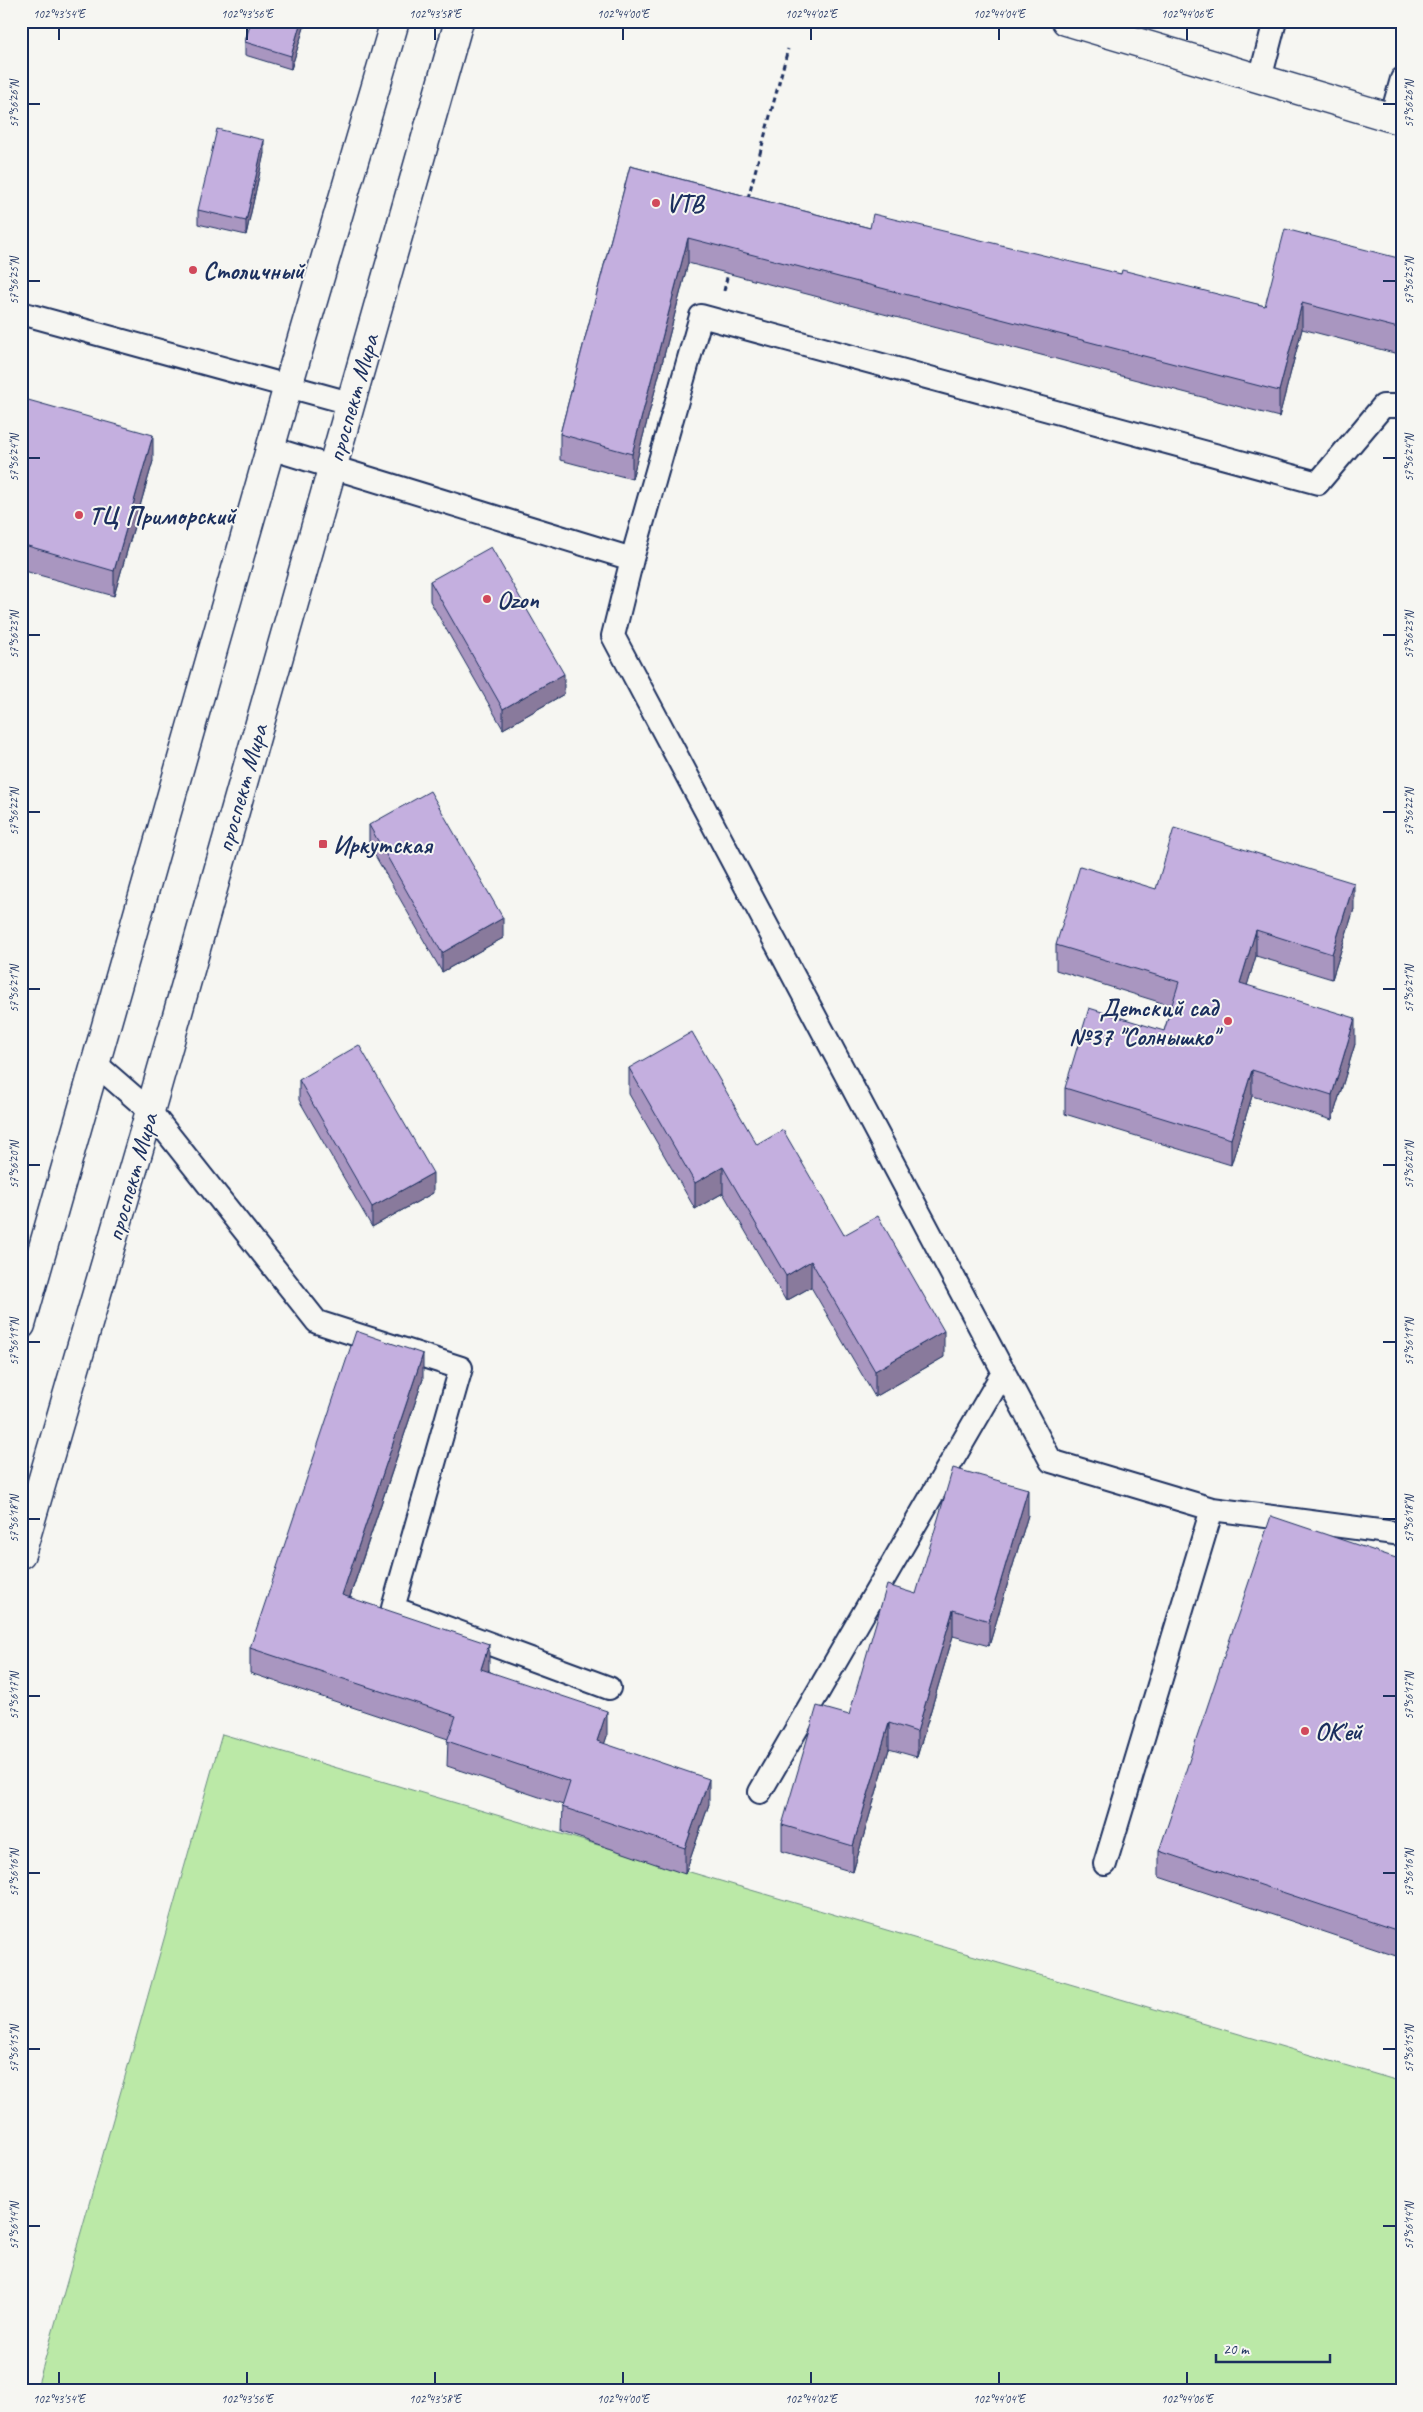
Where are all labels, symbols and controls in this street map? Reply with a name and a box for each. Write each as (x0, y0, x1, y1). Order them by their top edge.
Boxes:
text: 102°43'54"E (33, 6, 87, 22)
text: 102°43'56"E (221, 6, 275, 22)
text: 102°43'58"E (409, 6, 463, 22)
text: 102°44'00"E (597, 6, 651, 22)
text: 102°44'02"E (785, 6, 839, 22)
text: 102°44'04"E (973, 6, 1027, 22)
text: 102°44'06"E (1161, 6, 1215, 22)
text: 57°56'26"N (6, 79, 22, 128)
text: 57°56'26"N (1401, 79, 1417, 128)
place label: VTB (666, 188, 706, 220)
marker: VTB (650, 197, 662, 209)
place label: Столичный (203, 255, 307, 287)
text: 57°56'25"N (6, 256, 22, 305)
text: 57°56'25"N (1401, 256, 1417, 305)
marker: Столичный (187, 264, 199, 276)
street label: проспект Мира (319, 329, 387, 466)
text: 57°56'24"N (6, 433, 22, 482)
text: 57°56'24"N (1401, 433, 1417, 482)
place label: ТЦ Приморский (89, 500, 238, 532)
marker: ТЦ Приморский (73, 509, 85, 521)
place label: Ozon (497, 584, 539, 616)
marker: Ozon (481, 593, 493, 605)
text: 57°56'23"N (6, 610, 22, 659)
text: 57°56'23"N (1401, 610, 1417, 659)
street label: проспект Мира (208, 719, 276, 856)
text: 57°56'22"N (6, 787, 22, 836)
text: 57°56'22"N (1401, 787, 1417, 836)
place label: Иркутская (333, 829, 434, 861)
marker: Иркутская (317, 838, 329, 850)
text: 57°56'21"N (6, 964, 22, 1013)
text: 57°56'21"N (1401, 964, 1417, 1013)
place label: Детский сад №37 "Солнышко" (1069, 992, 1223, 1053)
marker: Детский сад №37 "Солнышко" (1222, 1015, 1234, 1027)
street label: проспект Мира (98, 1108, 166, 1245)
text: 57°56'20"N (6, 1140, 22, 1189)
text: 57°56'20"N (1401, 1140, 1417, 1189)
text: 57°56'19"N (6, 1317, 22, 1366)
text: 57°56'19"N (1401, 1317, 1417, 1366)
text: 57°56'18"N (6, 1494, 22, 1543)
text: 57°56'18"N (1401, 1494, 1417, 1543)
text: 57°56'17"N (6, 1671, 22, 1720)
text: 57°56'17"N (1401, 1671, 1417, 1720)
place label: ОК'ей (1315, 1716, 1364, 1748)
marker: ОК'ей (1299, 1725, 1311, 1737)
text: 57°56'16"N (6, 1848, 22, 1897)
text: 57°56'16"N (1401, 1848, 1417, 1897)
text: 57°56'15"N (6, 2024, 22, 2073)
text: 57°56'15"N (1401, 2024, 1417, 2073)
text: 57°56'14"N (6, 2201, 22, 2250)
text: 57°56'14"N (1401, 2201, 1417, 2250)
scale bar (1216, 2332, 1329, 2364)
text: 20 m (1223, 2340, 1250, 2359)
text: 102°43'54"E (33, 2391, 87, 2407)
text: 102°43'56"E (221, 2391, 275, 2407)
text: 102°43'58"E (409, 2391, 463, 2407)
text: 102°44'00"E (597, 2391, 651, 2407)
text: 102°44'02"E (785, 2391, 839, 2407)
text: 102°44'04"E (973, 2391, 1027, 2407)
text: 102°44'06"E (1161, 2391, 1215, 2407)

